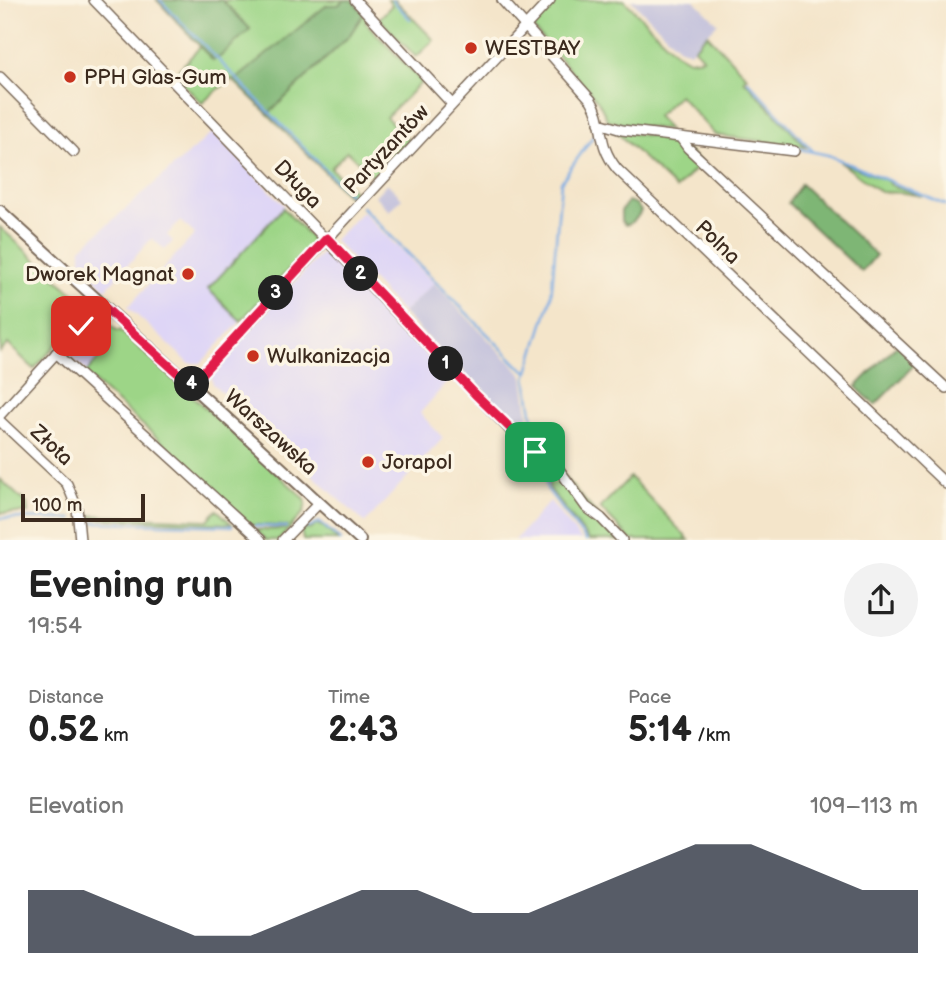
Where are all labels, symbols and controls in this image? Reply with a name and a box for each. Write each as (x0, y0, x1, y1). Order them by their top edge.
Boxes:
place label: WESTBAY (485, 36, 581, 61)
marker: WESTBAY (463, 40, 479, 56)
place label: PPH Glas-Gum (84, 65, 227, 90)
marker: PPH Glas-Gum (62, 69, 78, 85)
street label: Partyzantów (339, 99, 434, 199)
street label: Długa (269, 155, 327, 214)
street label: Polna (690, 215, 745, 270)
pin: 2 (344, 256, 378, 292)
place label: Dworek Magnat (25, 262, 175, 287)
text: 2 (355, 262, 366, 285)
marker: Dworek Magnat (180, 266, 196, 282)
pin: 3 (258, 276, 294, 310)
text: 3 (270, 281, 281, 304)
pin (51, 296, 111, 356)
icon: check (62, 307, 100, 345)
place label: Wulkanizacja (267, 344, 390, 369)
pin: 1 (428, 346, 464, 382)
marker: Wulkanizacja (245, 348, 261, 364)
text: 1 (442, 352, 450, 375)
pin: 4 (174, 366, 210, 402)
text: 4 (186, 372, 197, 395)
street label: Warszawska (219, 384, 322, 480)
street label: Złota (25, 419, 78, 471)
pin (505, 422, 565, 482)
icon: arrive (516, 433, 554, 471)
place label: Jorapol (382, 450, 452, 475)
marker: Jorapol (360, 454, 376, 470)
scale bar (21, 491, 145, 523)
text: 100 m (32, 494, 83, 517)
text: Evening run (28, 563, 233, 608)
button: share (844, 563, 918, 637)
text: 19:54 (28, 612, 82, 640)
text: Distance (28, 686, 104, 709)
text: Time (328, 686, 370, 709)
text: Pace (628, 686, 671, 709)
text: 0.52 (28, 709, 99, 752)
text: 2:43 (328, 709, 398, 752)
text: 5:14 (628, 709, 692, 752)
text: km (99, 724, 129, 747)
text: /km (692, 724, 731, 747)
text: Elevation (28, 792, 124, 820)
text: 109–113 m (810, 792, 918, 820)

